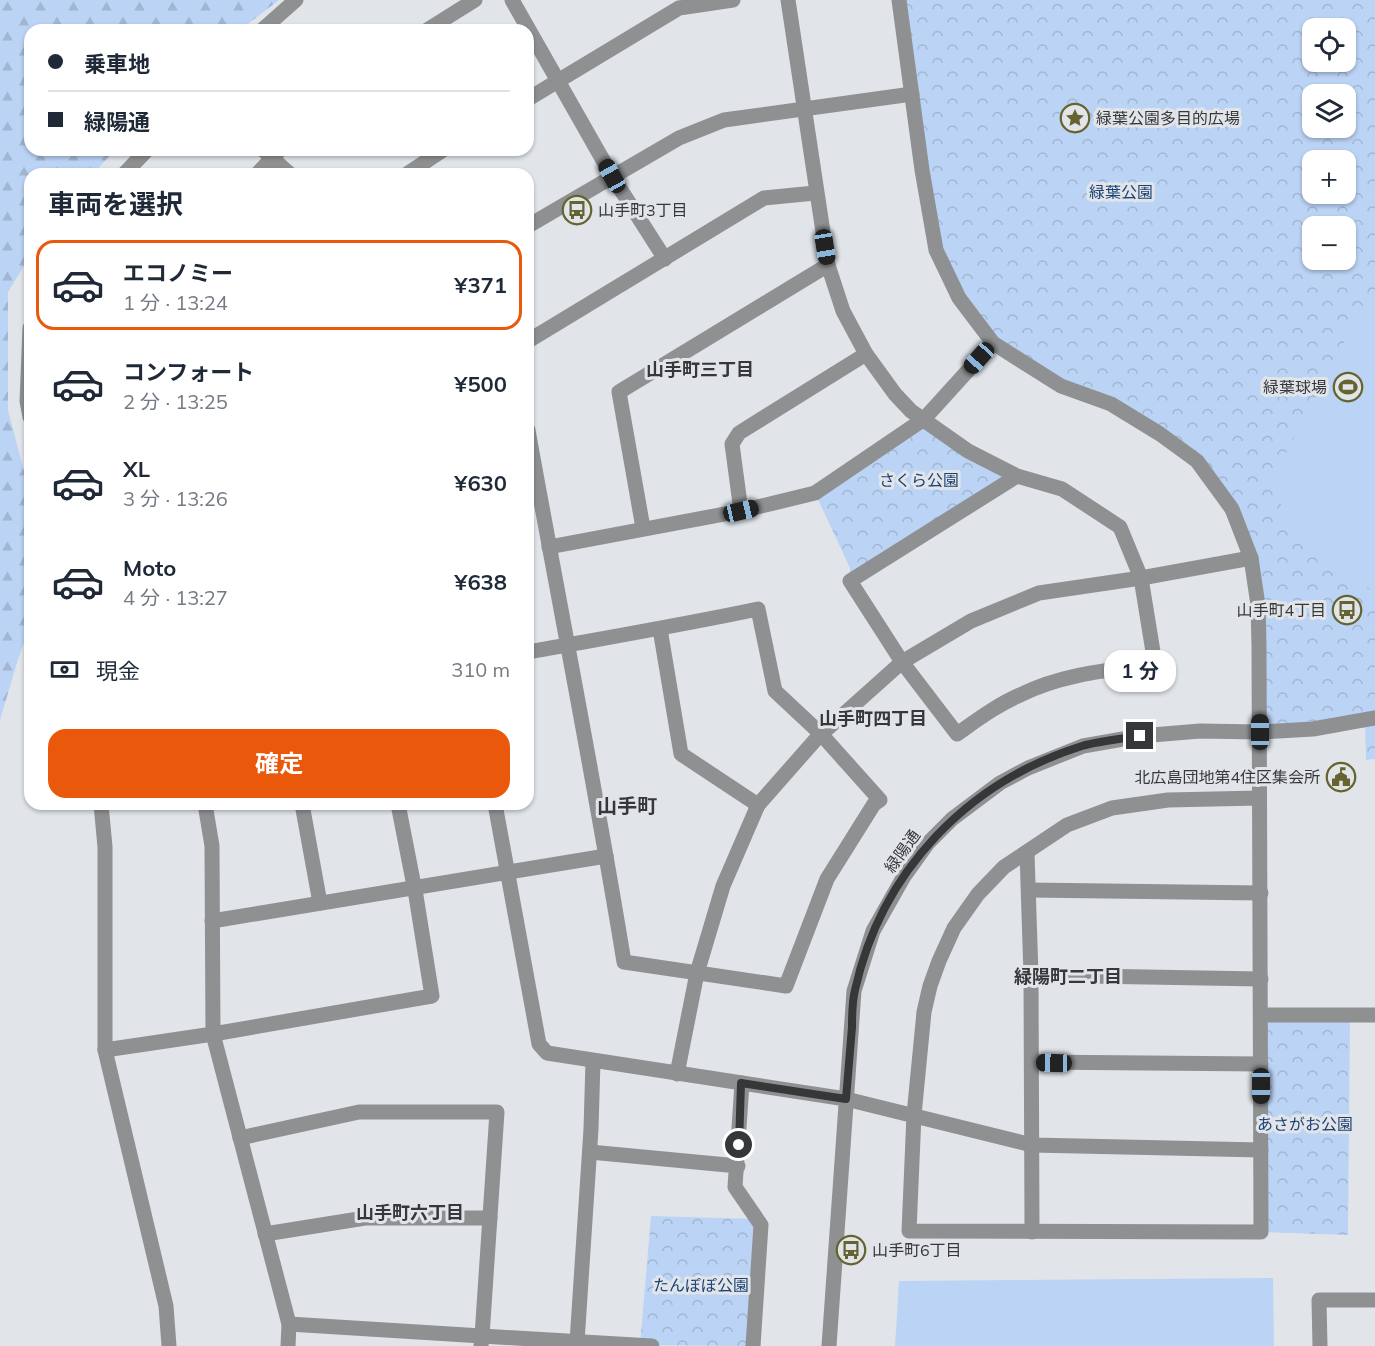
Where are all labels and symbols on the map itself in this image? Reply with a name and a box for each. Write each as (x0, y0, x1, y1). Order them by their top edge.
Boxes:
place icon: 緑葉公園多目的広場 (1059, 102, 1091, 134)
place label: 緑葉公園多目的広場 (1096, 108, 1240, 128)
car (595, 156, 629, 196)
park label: 緑葉公園 (1089, 182, 1153, 202)
bus stop icon: 山手町3丁目 (561, 194, 593, 226)
place label: 山手町3丁目 (598, 200, 688, 220)
car (813, 228, 837, 266)
car (960, 339, 998, 377)
district label: 山手町三丁目 (646, 358, 754, 381)
sports icon: 緑葉球場 (1332, 371, 1364, 403)
place label: 緑葉球場 (1263, 377, 1327, 397)
park label: さくら公園 (879, 470, 959, 490)
car (721, 498, 761, 524)
bus stop icon: 山手町4丁目 (1331, 594, 1363, 626)
place label: 山手町4丁目 (1236, 600, 1326, 620)
callout: 1 分 (1104, 649, 1176, 691)
district label: 山手町四丁目 (819, 707, 927, 730)
car (1251, 714, 1269, 750)
route end (1126, 722, 1153, 749)
public building icon: 北広島団地第4住区集会所 (1325, 761, 1357, 793)
place label: 北広島団地第4住区集会所 (1134, 767, 1320, 787)
district label: 山手町 (597, 793, 657, 818)
street label: 緑陽通 (880, 826, 924, 876)
district label: 緑陽町二丁目 (1014, 965, 1122, 988)
car (1036, 1054, 1072, 1072)
car (1252, 1068, 1270, 1104)
park label: あさがお公園 (1257, 1114, 1353, 1134)
route start (725, 1131, 752, 1158)
district label: 山手町六丁目 (356, 1201, 464, 1224)
bus stop icon: 山手町6丁目 (835, 1234, 867, 1266)
place label: 山手町6丁目 (872, 1240, 962, 1260)
park label: たんぽぽ公園 (653, 1275, 749, 1295)

